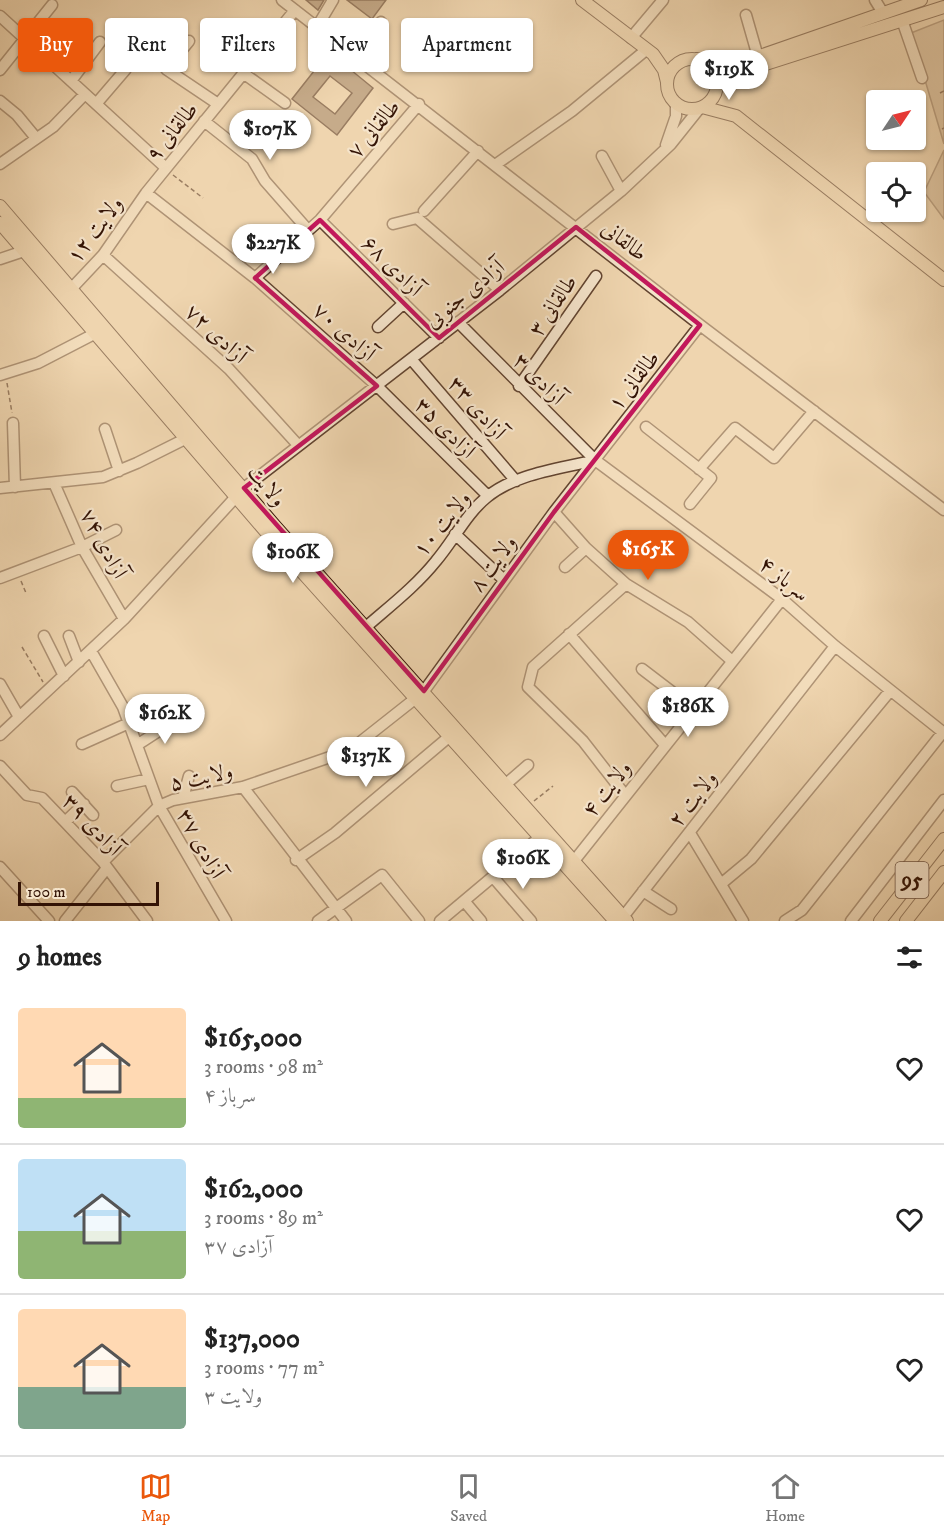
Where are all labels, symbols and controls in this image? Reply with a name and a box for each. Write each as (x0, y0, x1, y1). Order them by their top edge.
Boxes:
chip: Buy (18, 18, 93, 72)
chip: Rent (105, 18, 188, 72)
chip: Filters (200, 18, 296, 72)
chip: New (308, 18, 389, 72)
chip: Apartment (401, 18, 533, 72)
pin: $119K (687, 50, 771, 101)
text: $119K (704, 57, 754, 82)
north arrow (866, 90, 926, 150)
map controls (866, 90, 926, 222)
street label: طالقانی ۷ (342, 94, 406, 164)
street label: طالقانی ۹ (140, 97, 204, 167)
pin: $107K (228, 110, 312, 161)
text: $107K (243, 117, 297, 142)
button: locate (866, 162, 926, 222)
street label: ولایت ۱۲ (61, 191, 129, 269)
street label: طالقانی (596, 215, 652, 267)
pin: $227K (231, 224, 315, 275)
street label: آزادی ۶۸ (356, 229, 430, 304)
text: $227K (246, 231, 300, 256)
street label: آزادی جنوبی (419, 252, 513, 336)
street label: طالقانی ۳ (523, 270, 584, 342)
street label: آزادی ۷۰ (307, 296, 383, 369)
street label: آزادی ۷۲ (179, 298, 255, 371)
street label: طالقانی ۱ (602, 346, 666, 416)
street label: آزادی ۳ (507, 347, 573, 412)
street label: آزادی ۳۳ (442, 370, 514, 447)
street label: آزادی ۳۵ (409, 391, 483, 466)
street label: ولایت (242, 460, 292, 512)
street label: ولایت ۱۰ (407, 486, 477, 562)
street label: آزادی ۷۴ (74, 504, 135, 585)
street label: ولایت ۸ (463, 530, 523, 598)
pin: $165K (606, 530, 690, 581)
pin: $106K (251, 533, 335, 584)
text: $165K (622, 537, 674, 562)
text: $106K (266, 540, 320, 565)
street label: سرباز ۴ (753, 551, 815, 608)
pin: $186K (646, 687, 730, 738)
pin: $162K (123, 694, 207, 745)
text: $186K (662, 694, 714, 719)
text: $162K (139, 701, 191, 726)
pin: $137K (324, 737, 408, 788)
text: $137K (341, 744, 391, 769)
street label: ولایت ۴ (577, 755, 638, 822)
street label: ولایت ۵ (167, 758, 235, 797)
street label: ولایت ۲ (663, 765, 724, 832)
street label: آزادی ۳۹ (56, 788, 130, 863)
street label: آزادی ۳۷ (171, 804, 233, 885)
pin: $106K (481, 839, 565, 890)
text: $106K (496, 846, 550, 871)
road number: 95 (896, 862, 928, 898)
scale bar (18, 879, 159, 906)
text: 100 m (27, 882, 66, 902)
text: 9 homes (18, 941, 102, 974)
icon: filters (893, 941, 926, 974)
text: $165,000 (204, 1022, 302, 1055)
icon: home (66, 1032, 138, 1104)
icon: heart (893, 1052, 926, 1085)
text: 3 rooms · 98 m² (204, 1055, 323, 1080)
text: سرباز ۴ (204, 1084, 256, 1109)
text: $162,000 (204, 1173, 303, 1206)
icon: home (66, 1183, 138, 1255)
icon: heart (893, 1203, 926, 1236)
text: 3 rooms · 89 m² (204, 1206, 323, 1231)
text: آزادی ۳۷ (204, 1235, 273, 1260)
text: $137,000 (204, 1323, 300, 1356)
icon: home (66, 1333, 138, 1405)
icon: heart (893, 1353, 926, 1386)
text: 3 rooms · 77 m² (204, 1356, 324, 1381)
text: ولایت ۳ (204, 1385, 262, 1410)
tab: Map (139, 1470, 172, 1526)
tab: Saved (450, 1470, 487, 1526)
tab: Home (765, 1470, 805, 1526)

